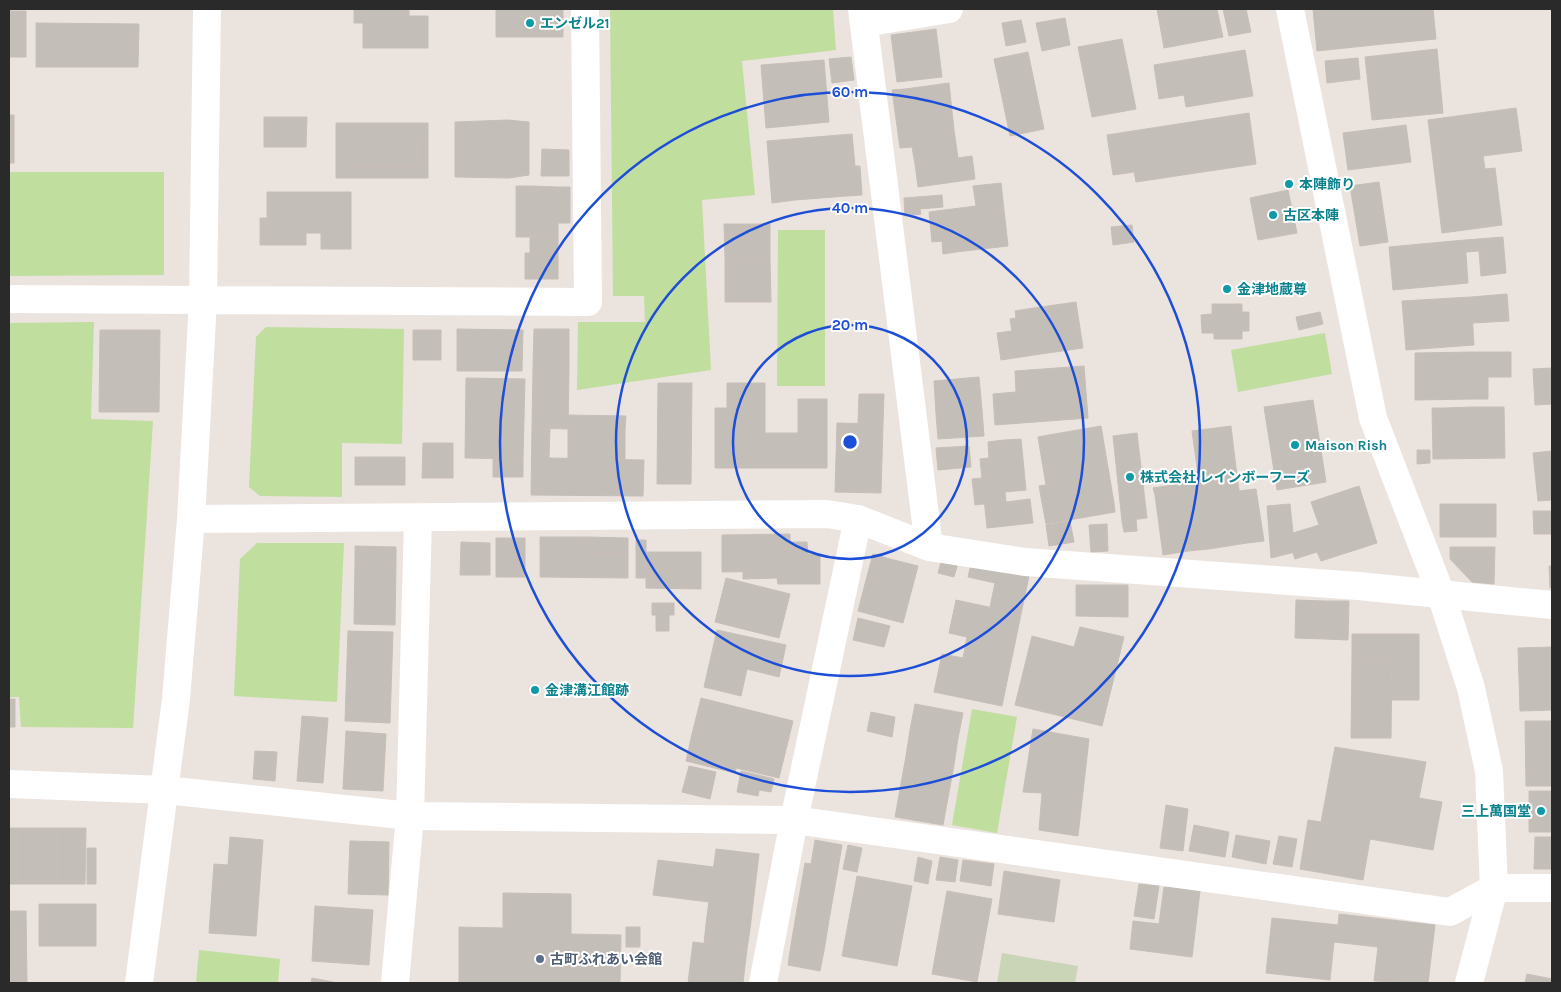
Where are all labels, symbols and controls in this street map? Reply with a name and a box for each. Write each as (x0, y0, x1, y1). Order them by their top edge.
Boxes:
place label: エンゼル21 (540, 15, 609, 32)
marker: エンゼル21 (524, 17, 536, 29)
text: 60 m (832, 83, 868, 101)
place label: 本陣飾り (1299, 176, 1355, 193)
marker: 本陣飾り (1283, 178, 1295, 190)
text: 40 m (832, 199, 868, 217)
place label: 古区本陣 (1283, 207, 1339, 224)
marker: 古区本陣 (1267, 209, 1279, 221)
place label: 金津地蔵尊 (1237, 281, 1307, 298)
marker: 金津地蔵尊 (1221, 283, 1233, 295)
text: 20 m (832, 316, 868, 334)
centre of rings (841, 433, 859, 451)
place label: Maison Rish (1305, 437, 1387, 454)
marker: Maison Rish (1289, 439, 1301, 451)
place label: 株式会社 レインボーフーズ (1140, 469, 1310, 486)
marker: 株式会社 レインボーフーズ (1124, 471, 1136, 483)
place label: 金津溝江館跡 (545, 682, 629, 699)
marker: 金津溝江館跡 (529, 684, 541, 696)
place label: 三上萬国堂 (1461, 803, 1531, 820)
marker: 三上萬国堂 (1535, 805, 1547, 817)
place label: 古町ふれあい会館 (550, 951, 662, 968)
marker: 古町ふれあい会館 (534, 953, 546, 965)

